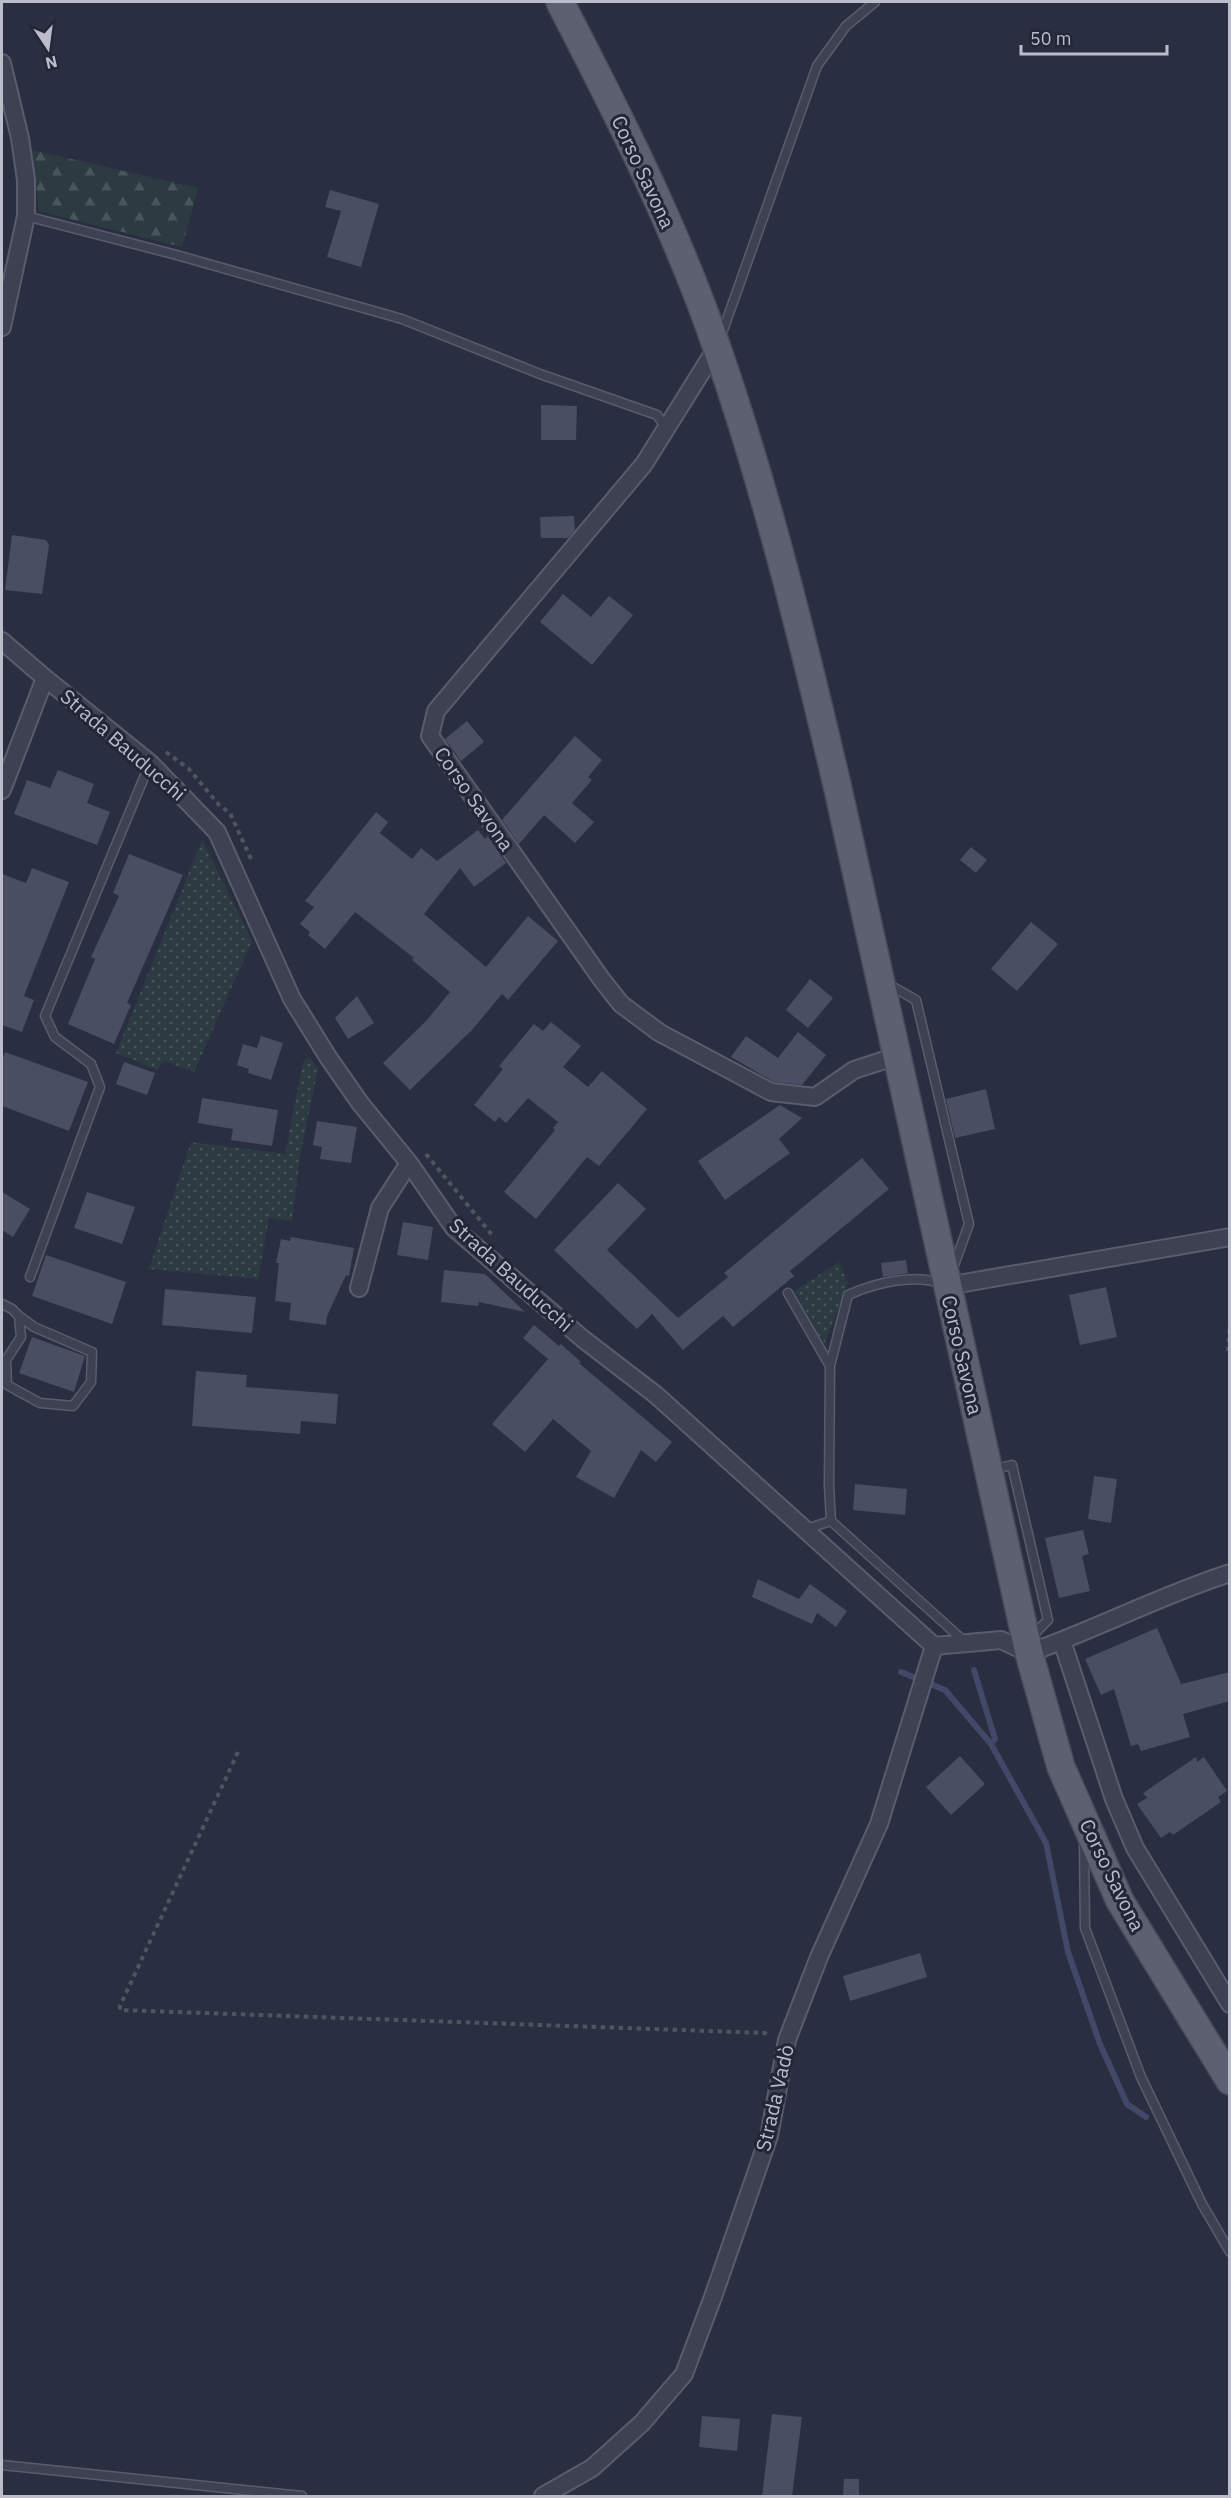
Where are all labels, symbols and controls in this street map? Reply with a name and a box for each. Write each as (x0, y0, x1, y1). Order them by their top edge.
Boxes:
north arrow (18, 18, 78, 78)
scale bar (1021, 18, 1166, 56)
text: 50 m (1030, 27, 1072, 50)
text: N (43, 52, 59, 74)
street label: Corso Savona (606, 111, 682, 233)
street label: Strada Bauducchi (55, 683, 192, 807)
street label: Corso Savona (428, 741, 521, 857)
street label: Strada Bauducchi (444, 1212, 579, 1338)
street label: Corso Savona (936, 1293, 989, 1418)
street label: Corso Savona (1074, 1814, 1151, 1936)
street label: Strada Vadò (749, 2042, 800, 2154)

